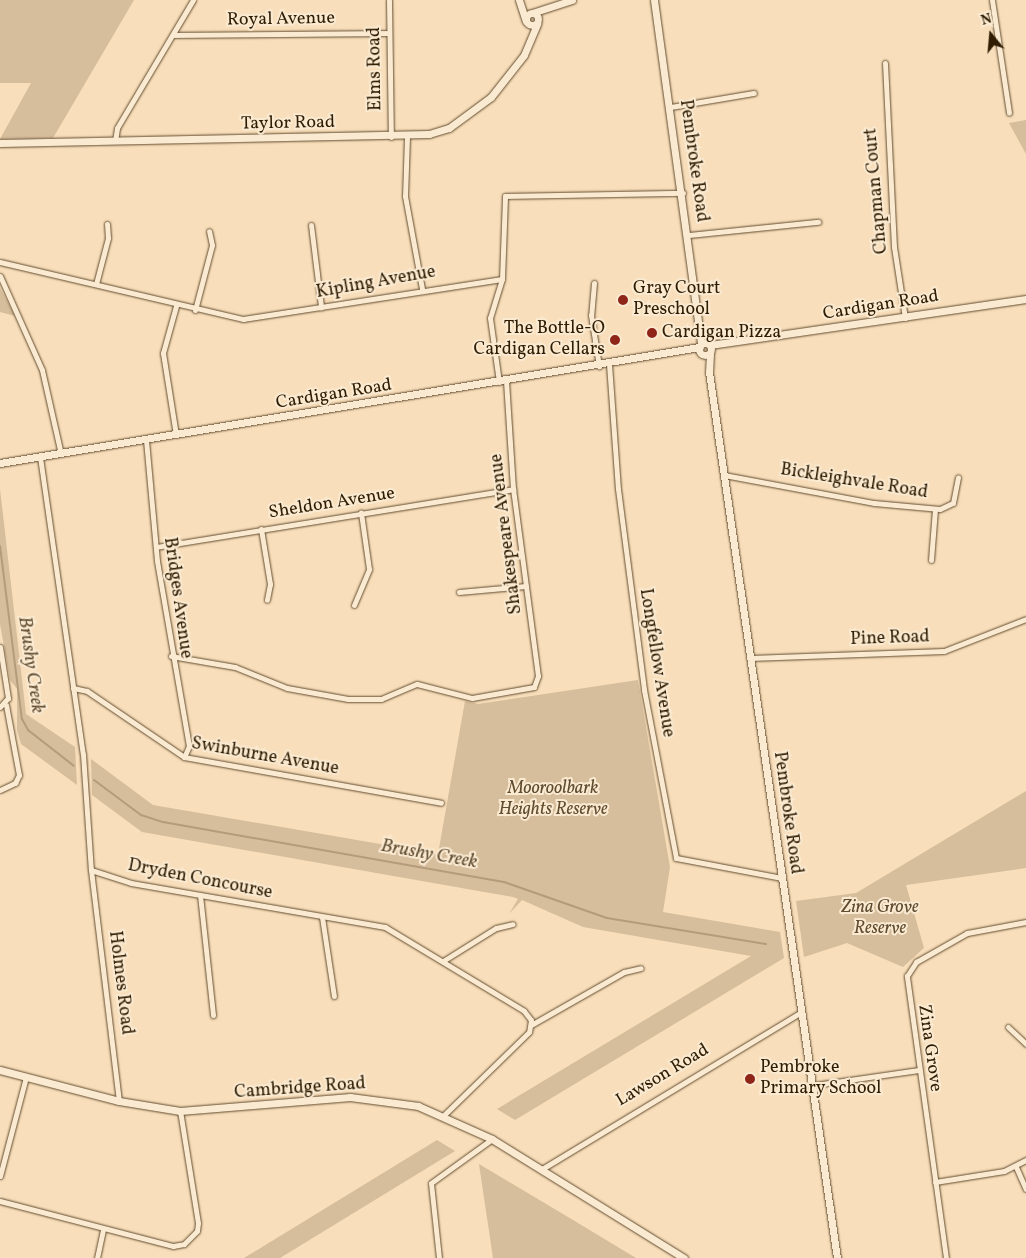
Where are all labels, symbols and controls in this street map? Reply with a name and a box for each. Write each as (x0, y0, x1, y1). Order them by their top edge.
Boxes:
street label: Royal Avenue (227, 8, 335, 32)
north arrow (966, 10, 1016, 60)
text: N (979, 10, 994, 31)
street label: Elms Road (364, 27, 388, 111)
street label: Pembroke Road (674, 98, 712, 224)
street label: Taylor Road (241, 112, 335, 136)
street label: Chapman Court (861, 127, 893, 255)
street label: Kipling Avenue (315, 262, 437, 304)
place label: Gray Court Preschool (633, 279, 721, 322)
street label: Cardigan Road (822, 286, 940, 326)
marker: Gray Court Preschool (617, 294, 629, 306)
place label: The Bottle-O Cardigan Cellars (473, 319, 605, 362)
place label: Cardigan Pizza (662, 322, 781, 344)
marker: Cardigan Pizza (646, 327, 658, 339)
marker: The Bottle-O Cardigan Cellars (609, 334, 621, 346)
street label: Cardigan Road (275, 375, 393, 415)
street label: Shakespeare Avenue (486, 452, 528, 616)
street label: Bickleighvale Road (779, 460, 929, 504)
street label: Sheldon Avenue (267, 483, 397, 525)
street label: Bridges Avenue (158, 536, 196, 660)
street label: Longfellow Avenue (634, 587, 678, 739)
water label: Brushy Creek (12, 615, 48, 715)
street label: Pine Road (850, 627, 930, 651)
street label: Swinburne Avenue (190, 733, 340, 781)
street label: Pembroke Road (768, 750, 806, 876)
park label: Mooroolbark Heights Reserve (498, 779, 608, 822)
water label: Brushy Creek (379, 835, 479, 875)
street label: Dryden Concourse (126, 855, 274, 905)
park label: Zina Grove Reserve (841, 898, 919, 941)
street label: Holmes Road (103, 930, 137, 1036)
street label: Zina Grove (912, 1003, 946, 1093)
street label: Lawson Road (613, 1040, 713, 1112)
place label: Pembroke Primary School (760, 1058, 882, 1100)
marker: Pembroke Primary School (744, 1073, 756, 1085)
street label: Cambridge Road (234, 1074, 366, 1104)

